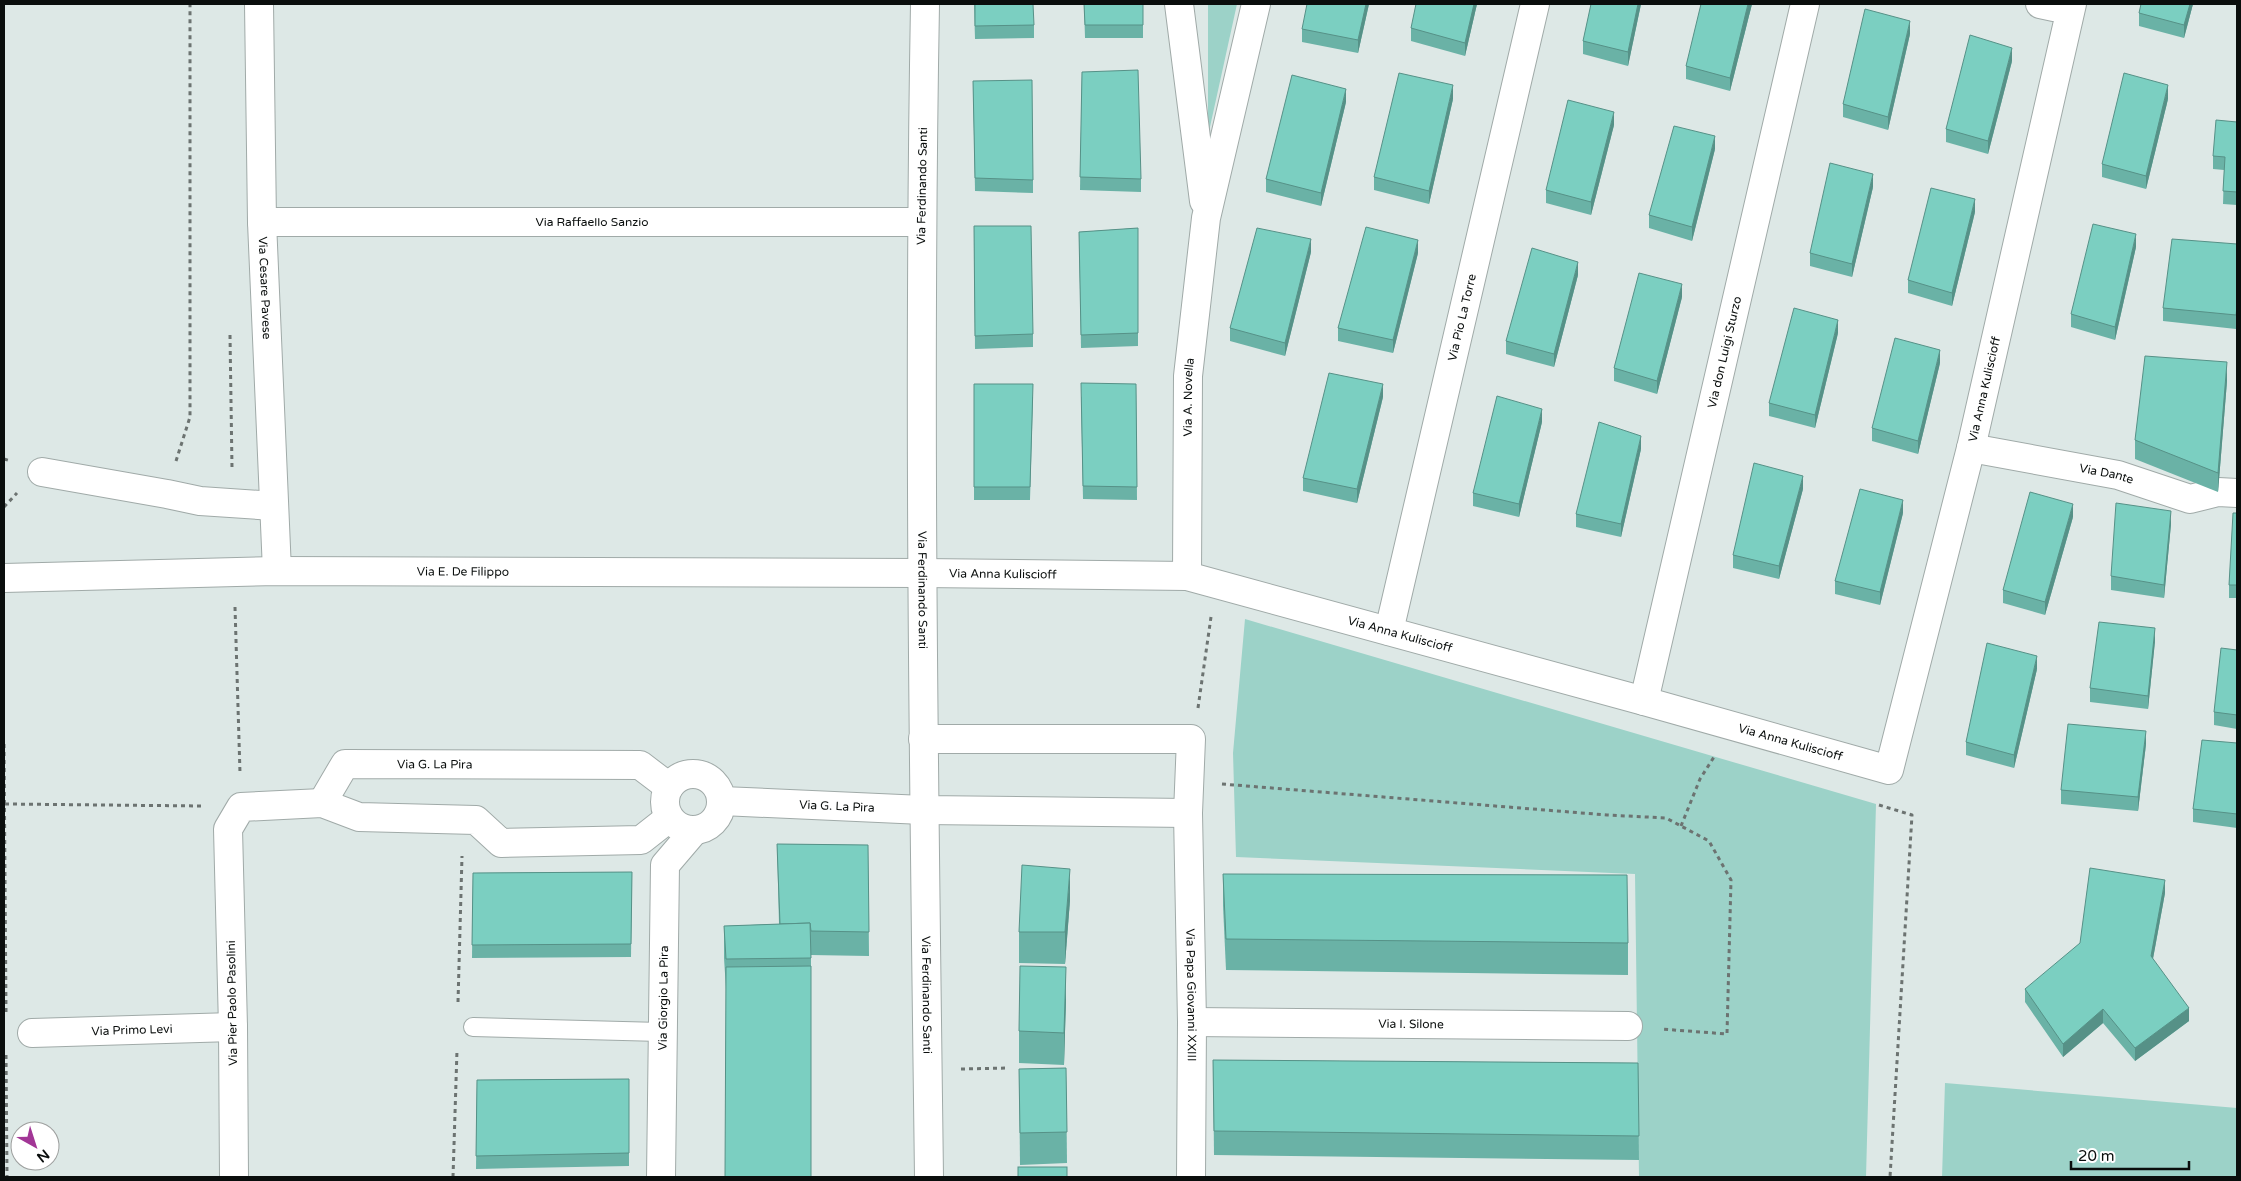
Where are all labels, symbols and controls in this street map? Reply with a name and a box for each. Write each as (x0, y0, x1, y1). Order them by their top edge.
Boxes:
street label: Via Ferdinando Santi (914, 127, 930, 245)
street label: Via Raffaello Sanzio (535, 215, 649, 229)
street label: Via Cesare Pavese (256, 236, 274, 340)
street label: Via Pio La Torre (1445, 272, 1479, 362)
street label: Via don Luigi Sturzo (1705, 295, 1744, 409)
street label: Via Anna Kuliscioff (1966, 335, 2003, 443)
street label: Via A. Novella (1181, 357, 1197, 436)
street label: Via Dante (2078, 461, 2136, 487)
street label: Via Ferdinando Santi (915, 531, 930, 649)
street label: Via E. De Filippo (417, 564, 509, 579)
street label: Via Anna Kuliscioff (949, 566, 1057, 582)
street label: Via Anna Kuliscioff (1346, 613, 1454, 655)
street label: Via Anna Kuliscioff (1737, 721, 1845, 764)
street label: Via G. La Pira (397, 757, 473, 771)
street label: Via G. La Pira (799, 797, 875, 815)
street label: Via Papa Giovanni XXIII (1183, 928, 1199, 1061)
street label: Via Ferdinando Santi (919, 936, 934, 1054)
street label: Via Pier Paolo Pasolini (224, 940, 240, 1066)
street label: Via Giorgio La Pira (656, 945, 671, 1051)
street label: Via I. Silone (1378, 1017, 1444, 1031)
street label: Via Primo Levi (91, 1022, 173, 1038)
north arrow (10, 1121, 60, 1171)
scale bar (2071, 1138, 2188, 1170)
text: N (33, 1146, 53, 1166)
text: 20 m (2078, 1147, 2115, 1165)

